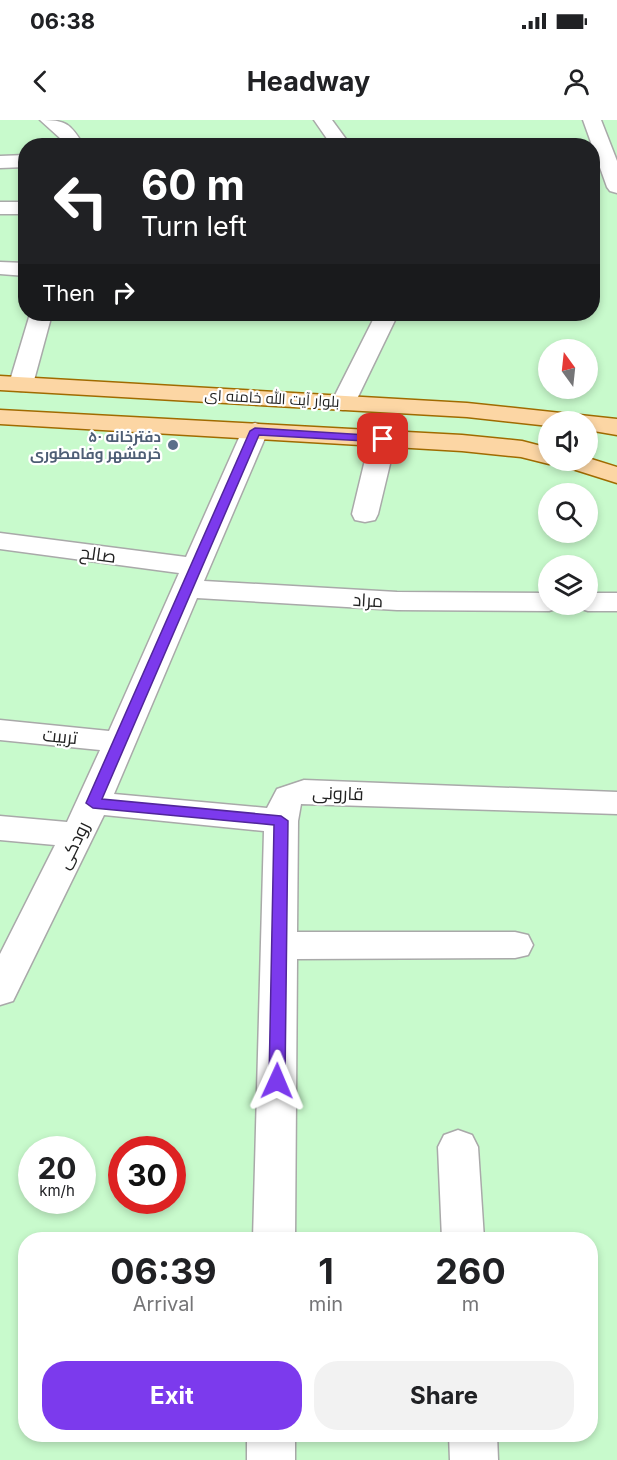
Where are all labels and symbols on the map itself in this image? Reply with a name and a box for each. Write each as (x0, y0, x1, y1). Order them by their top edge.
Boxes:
north arrow (538, 339, 598, 399)
street label: بلوار آیت الله خامنه ای (204, 385, 340, 412)
pin (357, 413, 408, 464)
place label: دفترخانه ۵۰ خرمشهر وفامطوری (30, 427, 161, 463)
marker: دفترخانه ۵۰ خرمشهر وفامطوری (166, 438, 180, 452)
street label: صالح (78, 541, 117, 569)
street label: مراد (352, 589, 384, 612)
street label: تربیت (41, 724, 79, 749)
street label: قارونی (312, 782, 364, 805)
street label: رودکی (53, 818, 94, 873)
position arrow (245, 1049, 309, 1113)
speed limit sign: 30 (108, 1136, 186, 1214)

